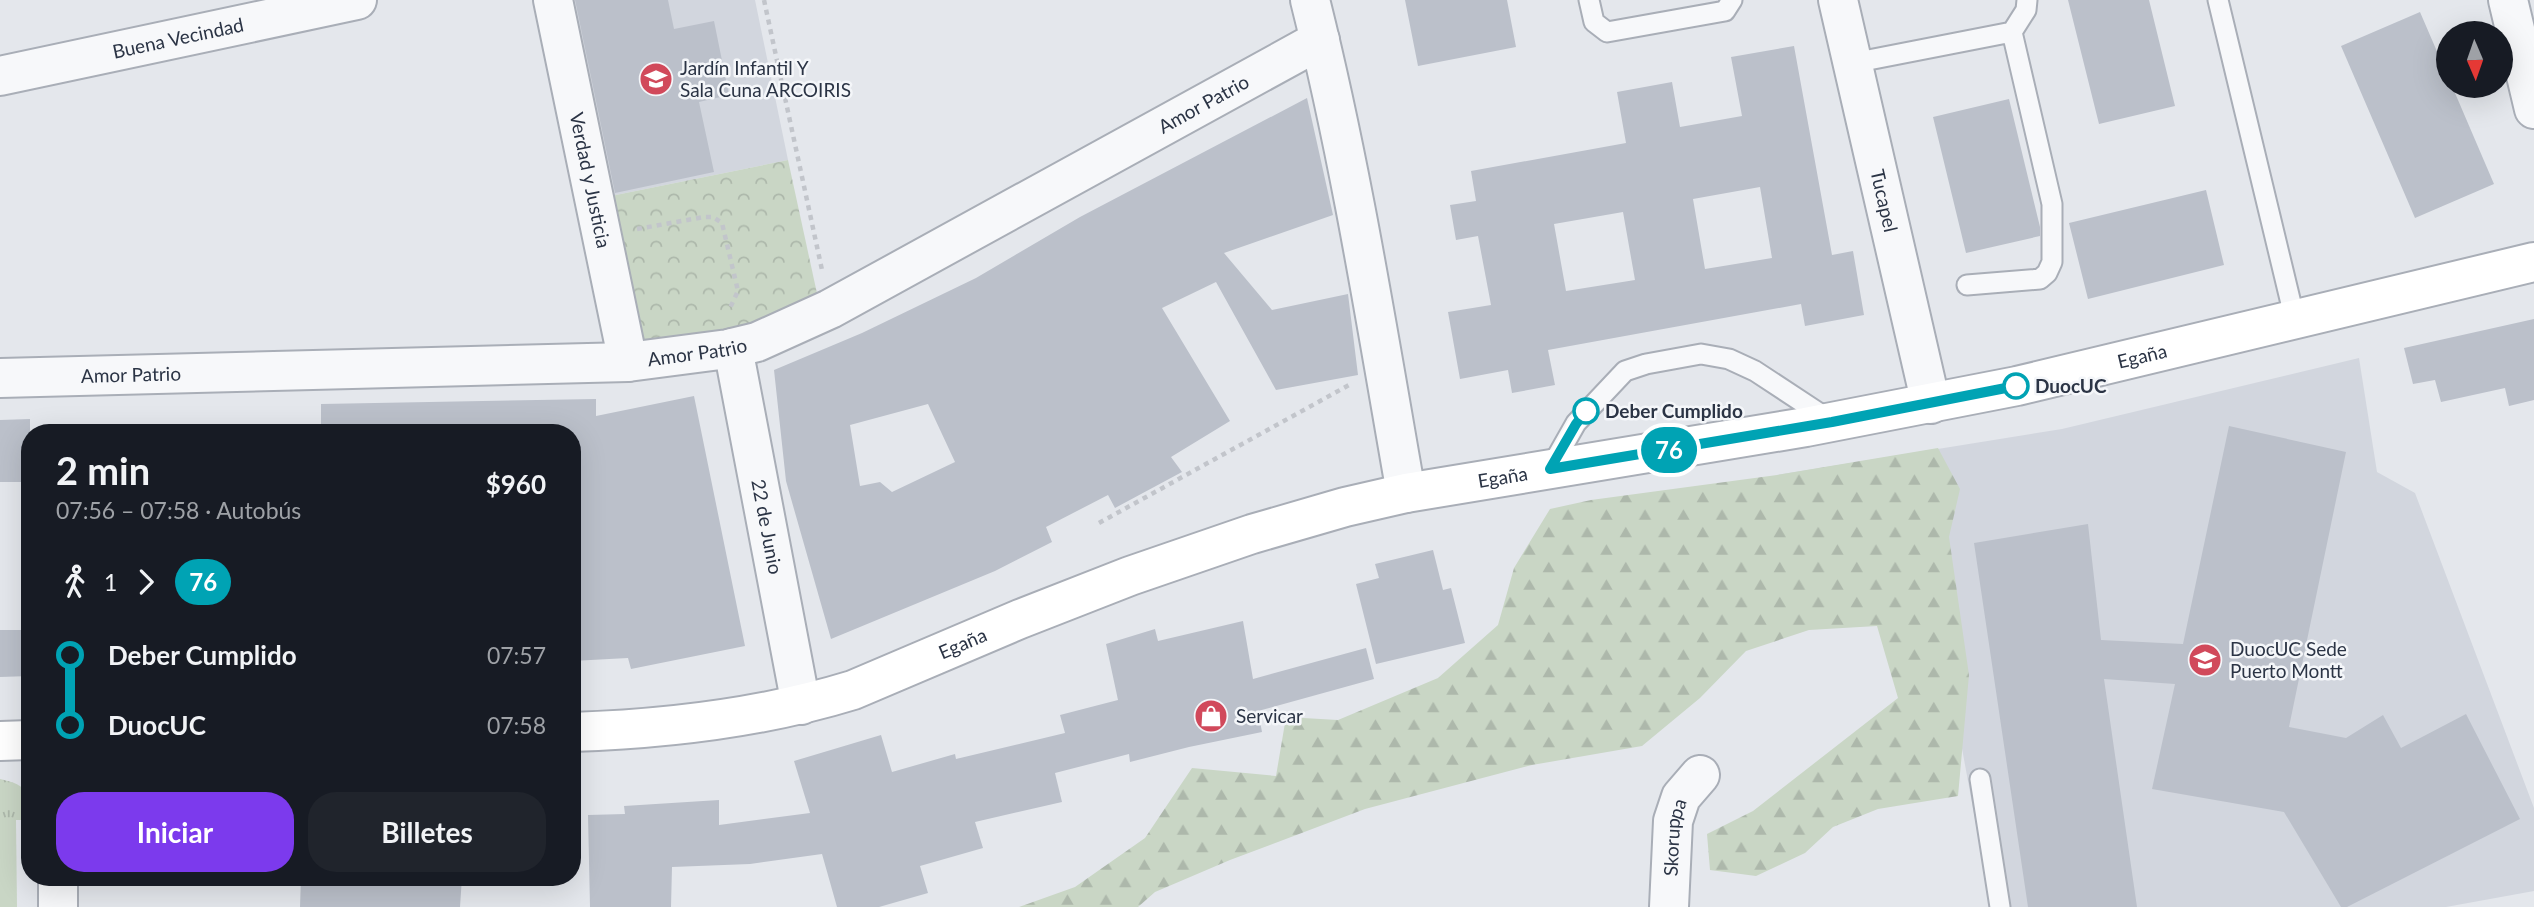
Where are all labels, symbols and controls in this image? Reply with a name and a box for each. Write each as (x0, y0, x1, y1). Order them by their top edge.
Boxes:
street label: Buena Vecindad (110, 12, 246, 63)
north arrow (2436, 21, 2513, 98)
map controls (2436, 21, 2513, 98)
place label: Jardín Infantil Y Sala Cuna ARCOIRIS (680, 56, 851, 101)
school or university icon: Jardín Infantil Y Sala Cuna ARCOIRIS (637, 60, 675, 98)
street label: Amor Patrio (1154, 69, 1253, 138)
street label: Verdad y Justicia (566, 110, 616, 250)
street label: Tucapel (1866, 167, 1903, 234)
street label: Amor Patrio (646, 333, 749, 370)
street label: Egaña (2115, 338, 2169, 373)
street label: Amor Patrio (81, 361, 181, 387)
marker: DuocUC (2003, 373, 2029, 399)
place label: DuocUC (2035, 374, 2107, 397)
marker: Deber Cumplido (1573, 398, 1599, 424)
place label: Deber Cumplido (1605, 399, 1743, 422)
line badge: 76 (1638, 427, 1700, 473)
text: 76 (1655, 435, 1683, 464)
text: 2 min (56, 447, 150, 493)
street label: Egaña (1476, 461, 1529, 492)
text: $960 (486, 468, 546, 500)
street label: 22 de Junio (747, 477, 788, 576)
text: 07:56 – 07:58 · Autobús (56, 496, 301, 524)
icon: walk (56, 563, 94, 601)
icon: forward (127, 563, 165, 601)
text: 76 (189, 567, 217, 596)
text: 1 (104, 568, 117, 596)
street label: Egaña (935, 623, 990, 663)
place label: DuocUC Sede Puerto Montt (2230, 637, 2347, 682)
text: Deber Cumplido (108, 639, 297, 671)
text: 07:57 (487, 641, 546, 669)
school or university icon: DuocUC Sede Puerto Montt (2186, 641, 2224, 679)
shop icon: Servicar (1192, 697, 1230, 735)
place label: Servicar (1236, 704, 1303, 727)
text: DuocUC (108, 709, 206, 741)
text: 07:58 (487, 711, 546, 739)
button: Iniciar (56, 792, 294, 872)
button: Billetes (308, 792, 546, 872)
street label: Skoruppa (1658, 795, 1691, 877)

